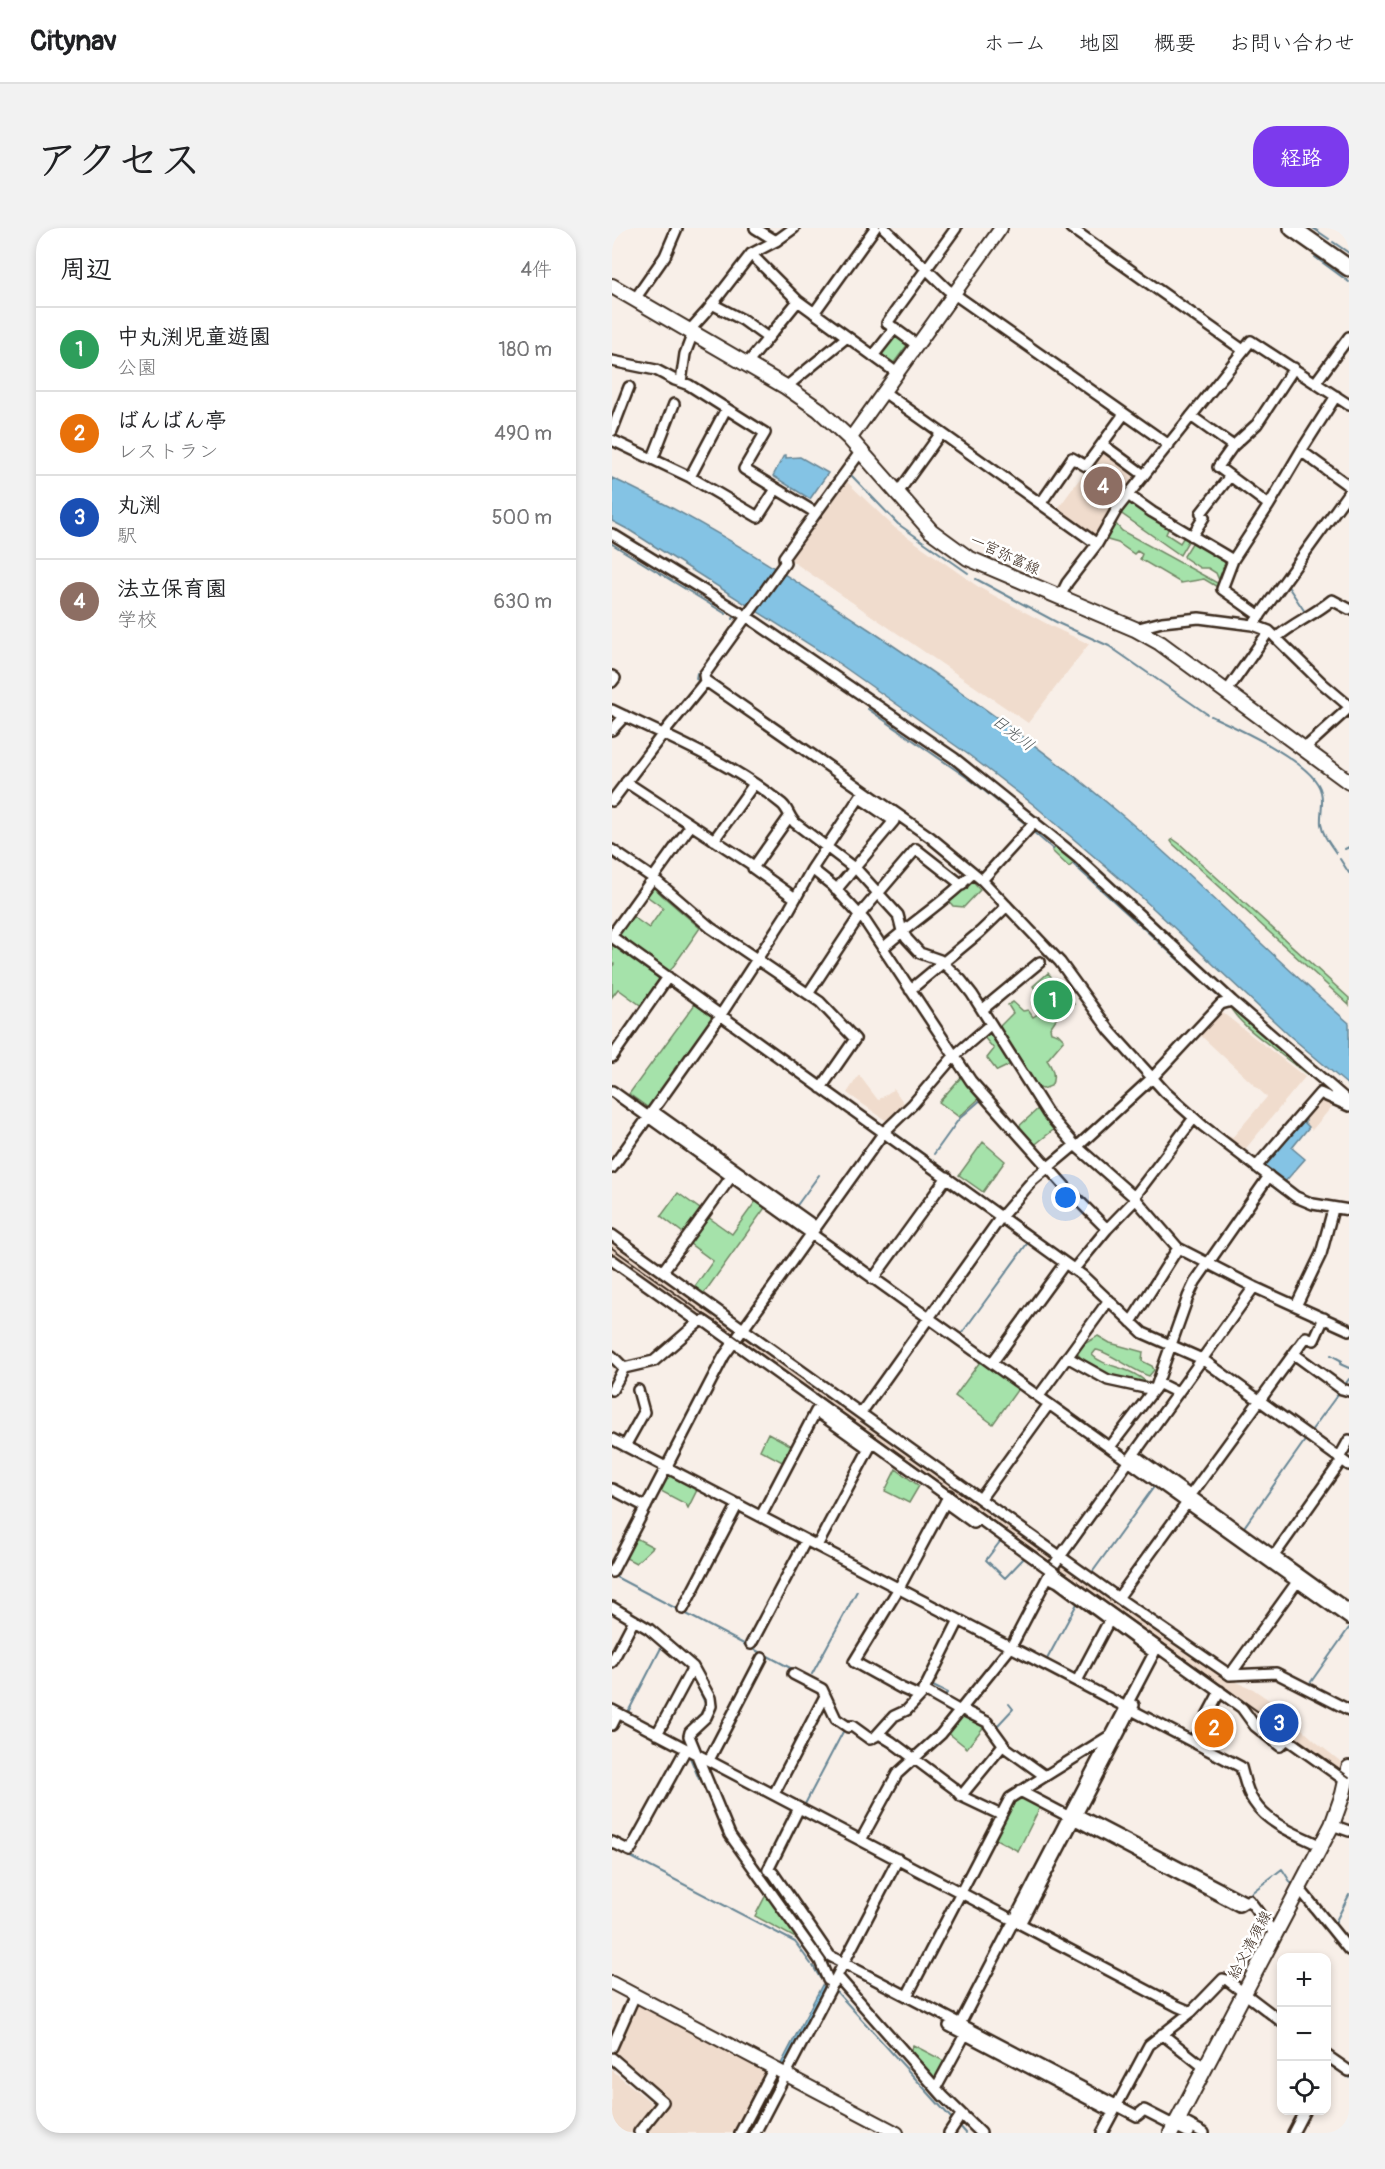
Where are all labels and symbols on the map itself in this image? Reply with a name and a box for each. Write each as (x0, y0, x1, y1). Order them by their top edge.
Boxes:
pin: 4 (1084, 464, 1122, 508)
street label: 一宮弥富線 (967, 531, 1043, 579)
water label: 日光川 (988, 710, 1038, 756)
pin: 1 (1034, 978, 1072, 1022)
your location (1051, 1183, 1080, 1212)
pin: 3 (1260, 1700, 1298, 1746)
pin: 2 (1194, 1706, 1234, 1750)
street label: 給父清須線 (1224, 1907, 1276, 1983)

